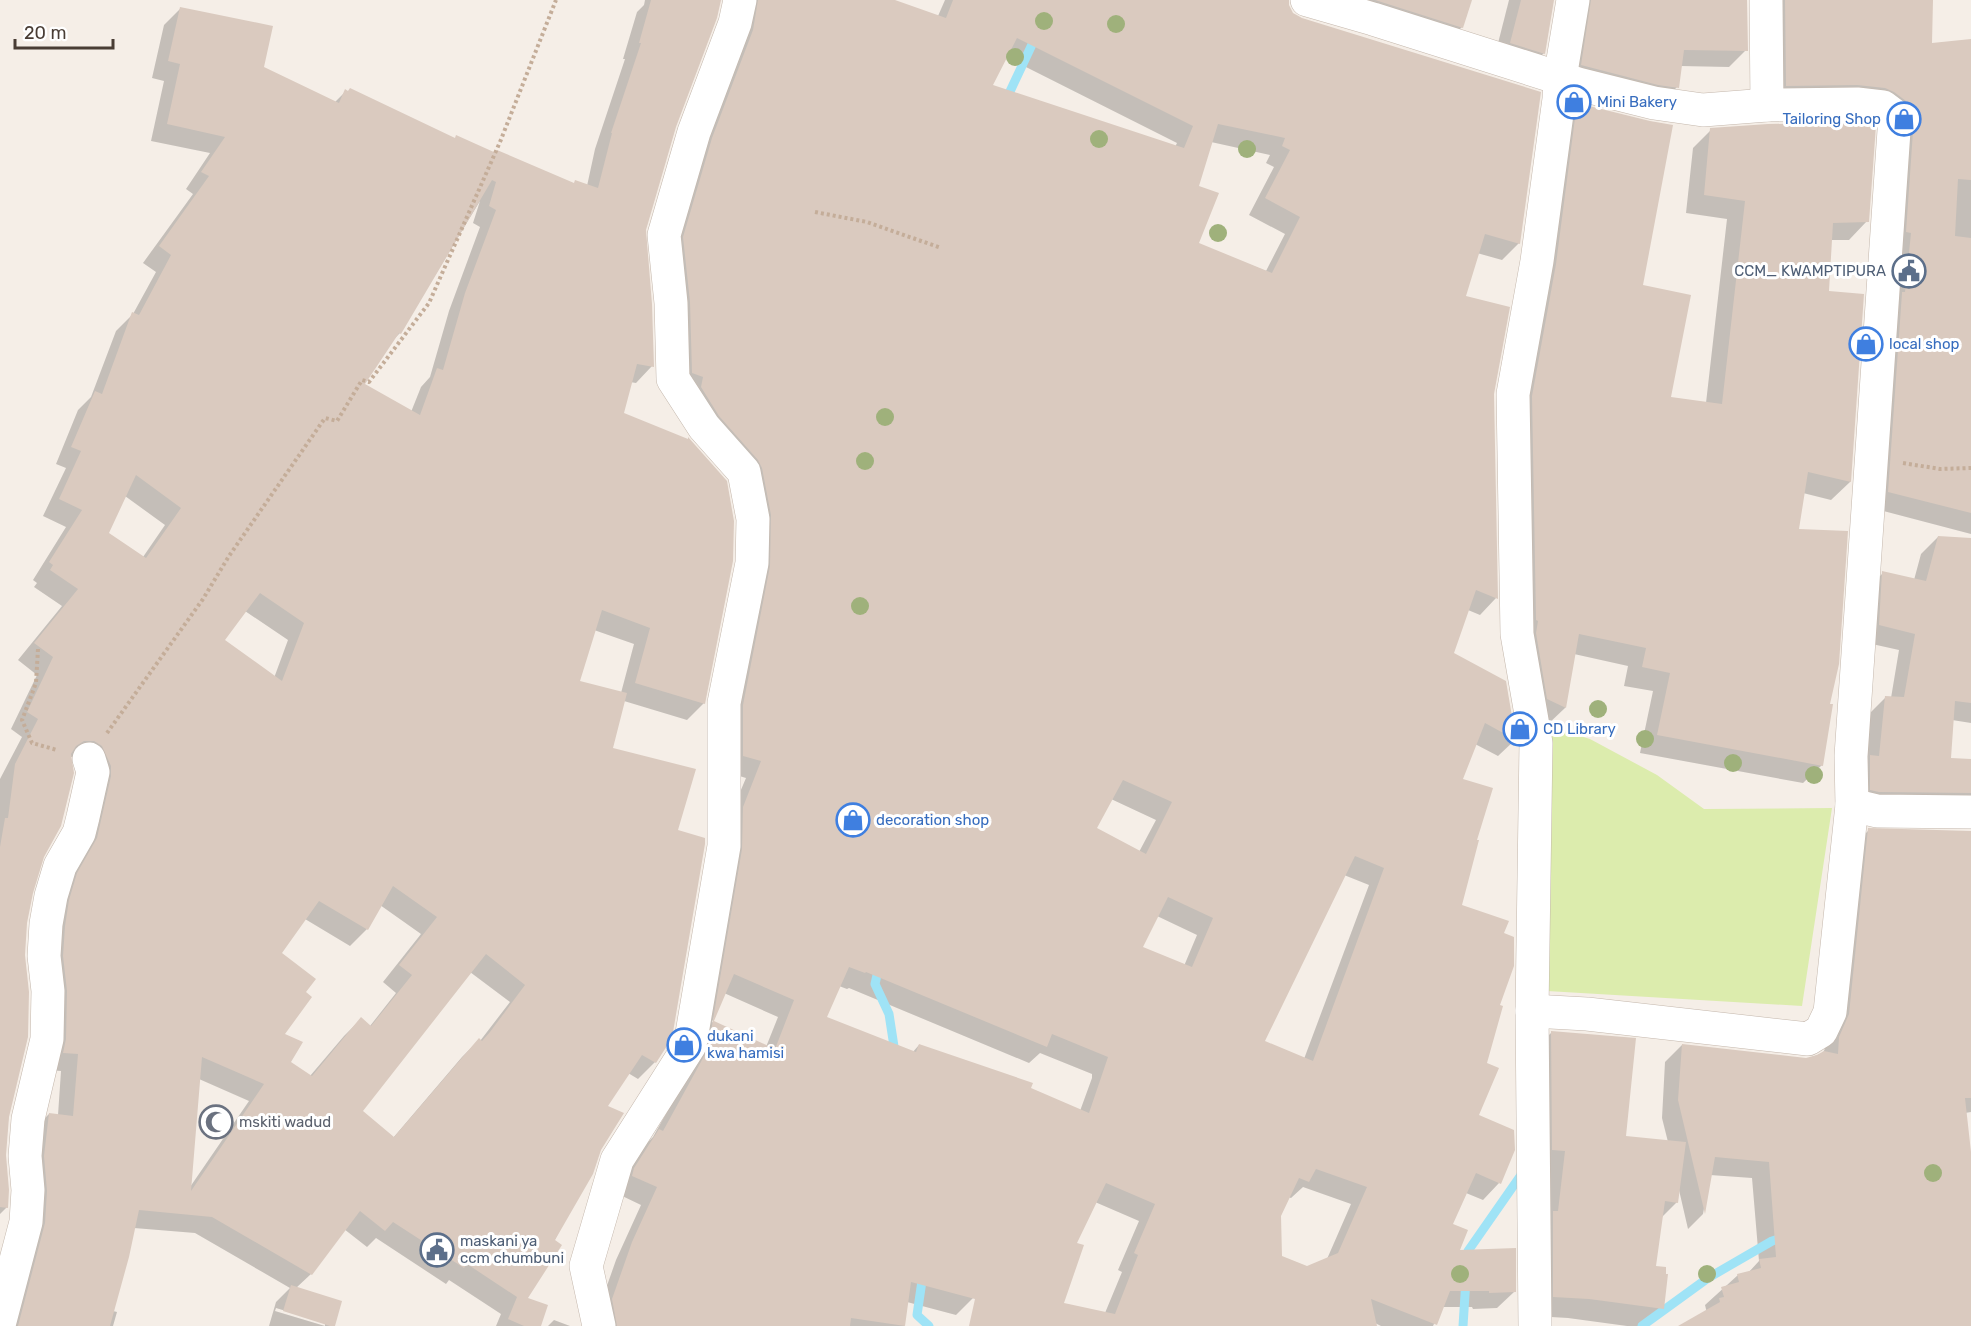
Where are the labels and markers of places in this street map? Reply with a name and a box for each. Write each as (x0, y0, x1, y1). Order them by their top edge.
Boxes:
shop icon: Mini Bakery (1556, 84, 1592, 120)
place label: Mini Bakery (1597, 93, 1677, 111)
shop icon: Tailoring Shop (1886, 101, 1922, 137)
place label: Tailoring Shop (1782, 110, 1881, 128)
public building icon: CCM_ KWAMPTIPURA (1891, 253, 1927, 289)
place label: CCM_ KWAMPTIPURA (1734, 262, 1886, 280)
shop icon: local shop (1848, 326, 1884, 362)
place label: local shop (1889, 335, 1960, 353)
shop icon: CD Library (1502, 711, 1538, 747)
place label: CD Library (1543, 720, 1616, 738)
shop icon: decoration shop (835, 802, 871, 838)
place label: decoration shop (876, 811, 989, 829)
shop icon: dukani kwa hamisi (666, 1027, 702, 1063)
place label: dukani kwa hamisi (707, 1027, 784, 1062)
mosque icon: mskiti wadud (198, 1104, 234, 1140)
place label: mskiti wadud (239, 1113, 331, 1131)
public building icon: maskani ya ccm chumbuni (419, 1232, 455, 1268)
place label: maskani ya ccm chumbuni (460, 1232, 564, 1267)

